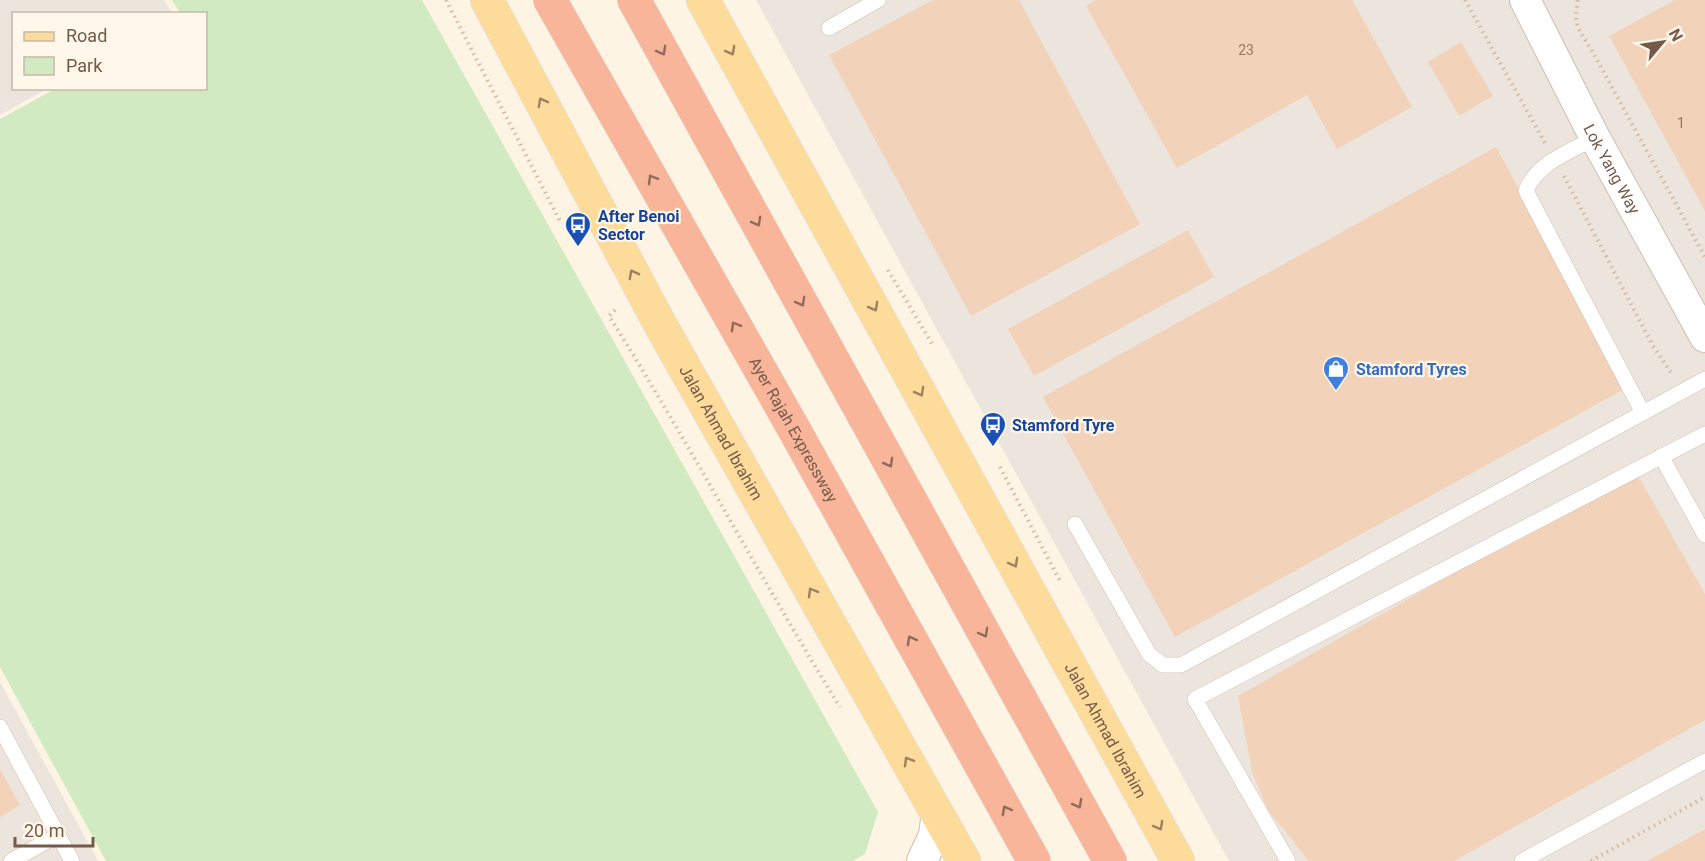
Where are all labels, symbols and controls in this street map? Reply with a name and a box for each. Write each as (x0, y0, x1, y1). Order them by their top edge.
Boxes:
legend (12, 12, 207, 90)
north arrow (1633, 12, 1693, 72)
text: Road (66, 25, 107, 46)
text: N (1665, 25, 1687, 45)
house number: 23 (1238, 42, 1254, 58)
one-way arrow (655, 45, 666, 55)
one-way arrow (724, 45, 735, 55)
text: Park (66, 55, 103, 76)
one-way arrow (537, 97, 549, 108)
house number: 1 (1677, 115, 1685, 131)
street label: Lok Yang Way (1580, 121, 1645, 217)
one-way arrow (648, 175, 659, 185)
place label: After Benoi Sector (598, 207, 679, 244)
bus stop icon: After Benoi Sector (563, 210, 593, 248)
one-way arrow (749, 216, 761, 226)
one-way arrow (629, 270, 640, 281)
one-way arrow (794, 296, 805, 306)
one-way arrow (867, 301, 878, 312)
one-way arrow (730, 321, 742, 332)
street label: Ayer Rajah Expressway (745, 354, 842, 506)
shop icon: Stamford Tyres (1321, 354, 1351, 392)
place label: Stamford Tyres (1356, 360, 1467, 379)
street label: Jalan Ahmad Ibrahim (676, 362, 767, 503)
one-way arrow (913, 386, 924, 396)
bus stop icon: Stamford Tyre (978, 410, 1008, 448)
place label: Stamford Tyre (1012, 416, 1115, 435)
one-way arrow (882, 457, 894, 467)
one-way arrow (1007, 556, 1018, 567)
one-way arrow (808, 587, 819, 598)
one-way arrow (977, 627, 988, 638)
one-way arrow (907, 635, 918, 646)
street label: Jalan Ahmad Ibrahim (1061, 659, 1151, 801)
one-way arrow (904, 757, 916, 767)
one-way arrow (1071, 798, 1082, 808)
one-way arrow (1001, 806, 1013, 816)
scale bar (15, 810, 93, 848)
one-way arrow (1152, 819, 1163, 830)
text: 20 m (24, 820, 64, 841)

